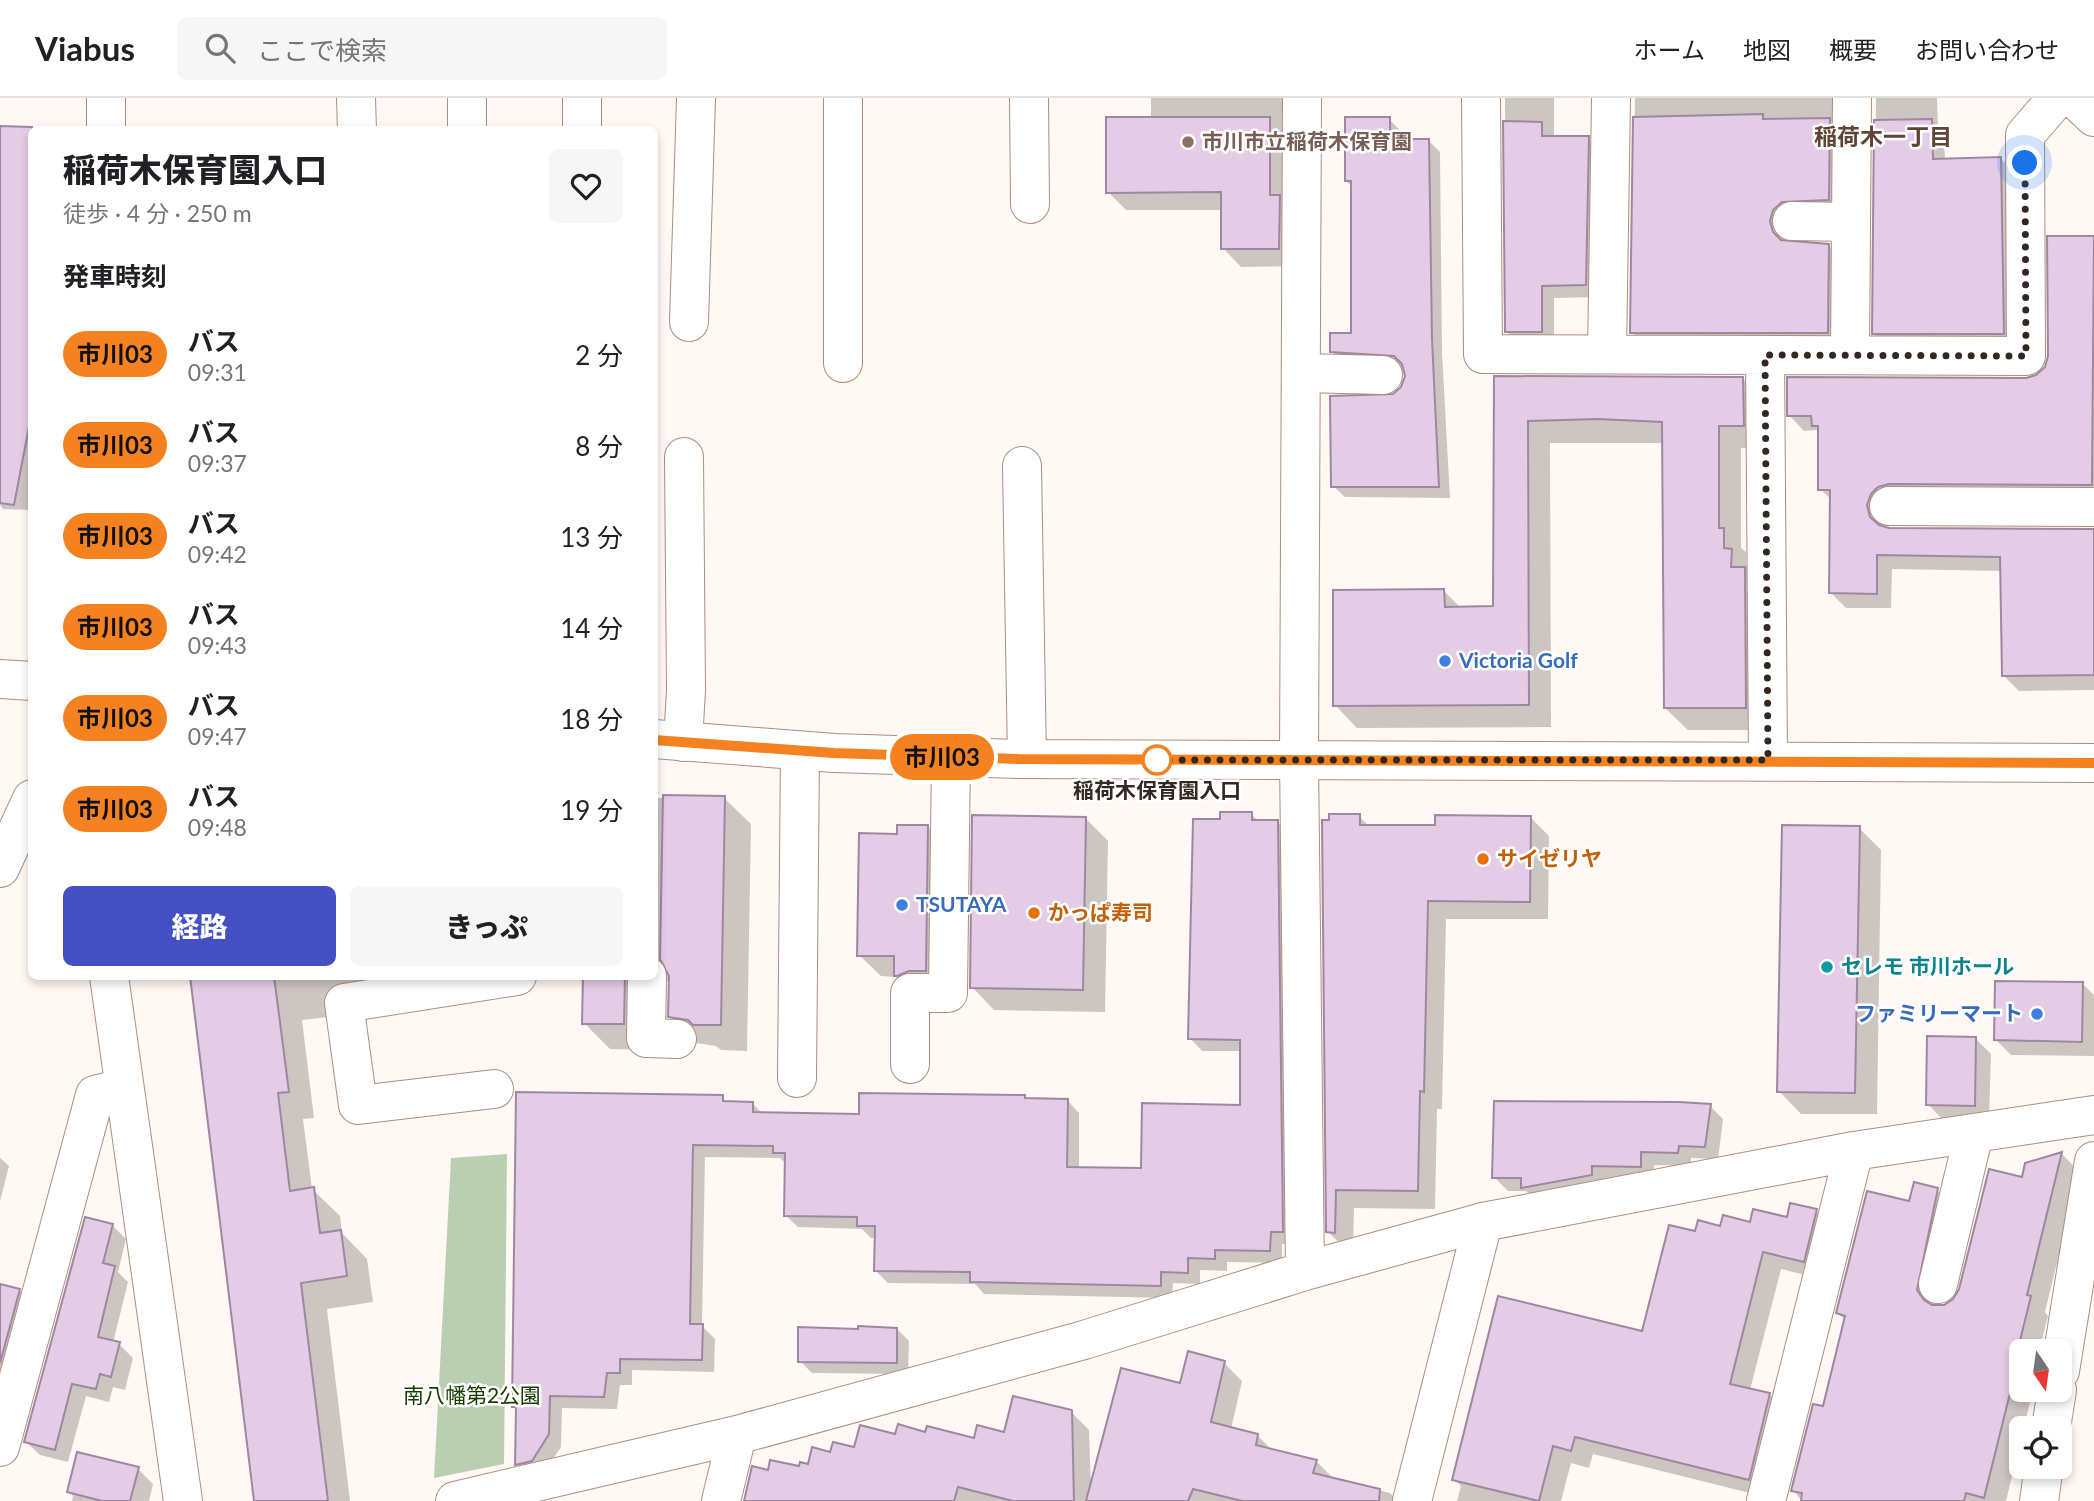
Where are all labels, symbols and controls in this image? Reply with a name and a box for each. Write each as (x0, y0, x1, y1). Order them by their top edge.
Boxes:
search box (177, 17, 667, 80)
text: Viabus (35, 28, 135, 68)
icon: search (201, 29, 239, 67)
text: ここで検索 (257, 34, 387, 66)
text: ホーム (1634, 35, 1705, 64)
text: 地図 (1743, 35, 1791, 64)
text: 概要 (1829, 35, 1877, 64)
text: お問い合わせ (1915, 35, 2059, 64)
district label: 稲荷木一丁目 (1814, 122, 1952, 150)
place label: 市川市立稲荷木保育園 (1202, 128, 1412, 153)
marker: 市川市立稲荷木保育園 (1180, 134, 1196, 150)
your location (2007, 145, 2042, 180)
text: 稲荷木保育園入口 (63, 149, 327, 189)
button: heart (549, 149, 623, 223)
text: 徒歩 · 4 分 · 250 m (63, 199, 252, 227)
text: 発車時刻 (63, 260, 167, 292)
text: バス (188, 325, 240, 357)
text: 市川03 (77, 339, 153, 368)
text: 2 分 (575, 339, 623, 371)
text: 09:31 (188, 358, 247, 386)
text: バス (188, 416, 240, 448)
text: 市川03 (77, 430, 153, 459)
text: 8 分 (575, 430, 623, 462)
text: 09:37 (188, 449, 247, 477)
text: バス (188, 507, 240, 539)
text: 市川03 (77, 521, 153, 550)
text: 13 分 (560, 521, 623, 553)
text: 09:42 (188, 540, 247, 568)
text: バス (188, 598, 240, 630)
text: 市川03 (77, 612, 153, 641)
text: 14 分 (560, 612, 623, 644)
text: 09:43 (188, 631, 247, 659)
place label: Victoria Golf (1458, 647, 1578, 672)
marker: Victoria Golf (1437, 653, 1453, 669)
text: バス (188, 689, 240, 721)
text: 市川03 (77, 703, 153, 732)
text: 18 分 (560, 703, 623, 735)
text: 09:47 (188, 722, 247, 750)
line badge: 市川03 (893, 734, 991, 780)
text: 市川03 (904, 742, 980, 771)
marker: 稲荷木保育園入口 (1142, 745, 1172, 775)
place label: 稲荷木保育園入口 (1073, 777, 1241, 802)
text: バス (188, 780, 240, 812)
text: 市川03 (77, 794, 153, 823)
text: 19 分 (560, 794, 623, 826)
text: 09:48 (188, 813, 247, 841)
place label: サイゼリヤ (1497, 845, 1602, 870)
marker: サイゼリヤ (1475, 851, 1491, 867)
button: 経路 (63, 886, 336, 966)
button: きっぷ (350, 886, 623, 966)
place label: TSUTAYA (916, 891, 1007, 916)
marker: TSUTAYA (894, 897, 910, 913)
place label: かっぱ寿司 (1048, 899, 1153, 924)
marker: かっぱ寿司 (1026, 905, 1042, 921)
place label: セレモ 市川ホール (1841, 953, 2014, 978)
marker: セレモ 市川ホール (1819, 959, 1835, 975)
place label: ファミリーマート (1855, 1000, 2023, 1025)
marker: ファミリーマート (2029, 1006, 2045, 1022)
north arrow (2009, 1339, 2072, 1402)
map controls (2009, 1339, 2072, 1479)
park label: 南八幡第2公園 (403, 1382, 541, 1407)
button: locate (2009, 1416, 2072, 1479)

